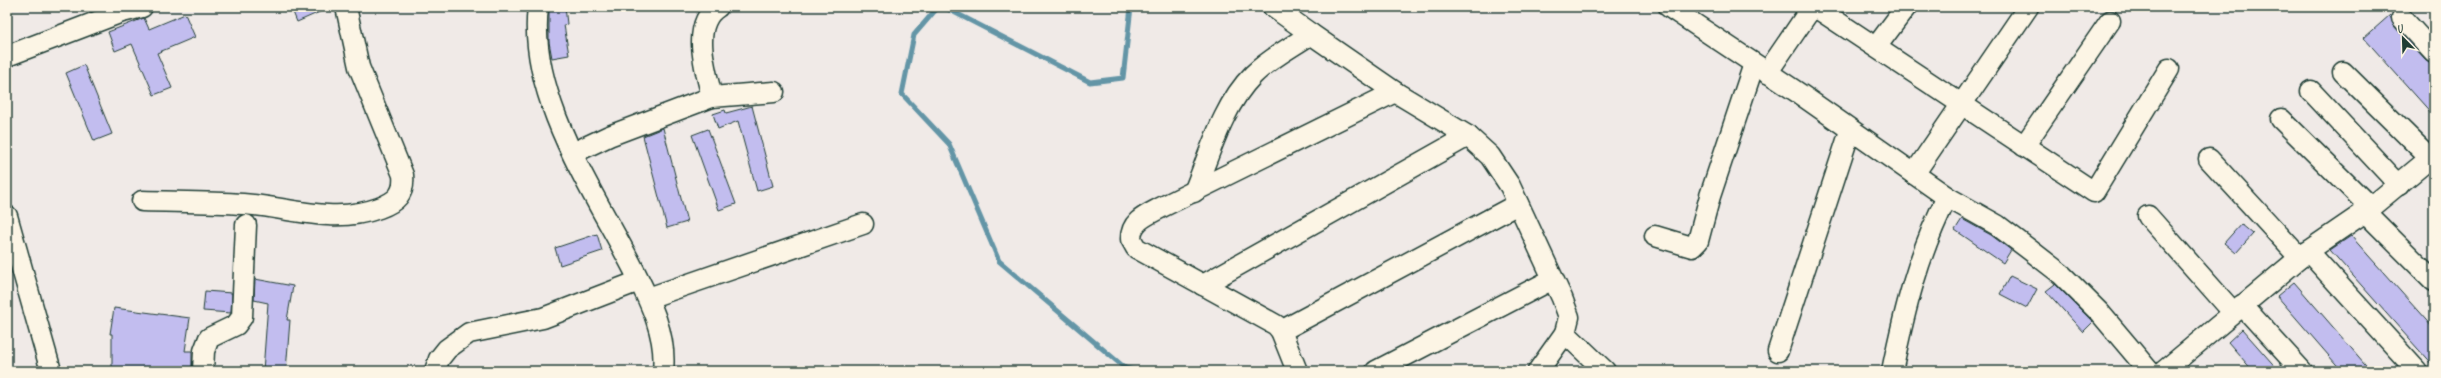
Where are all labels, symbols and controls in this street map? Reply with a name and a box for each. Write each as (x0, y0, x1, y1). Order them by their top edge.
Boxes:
north arrow (2383, 18, 2423, 58)
text: U (2394, 20, 2407, 36)

